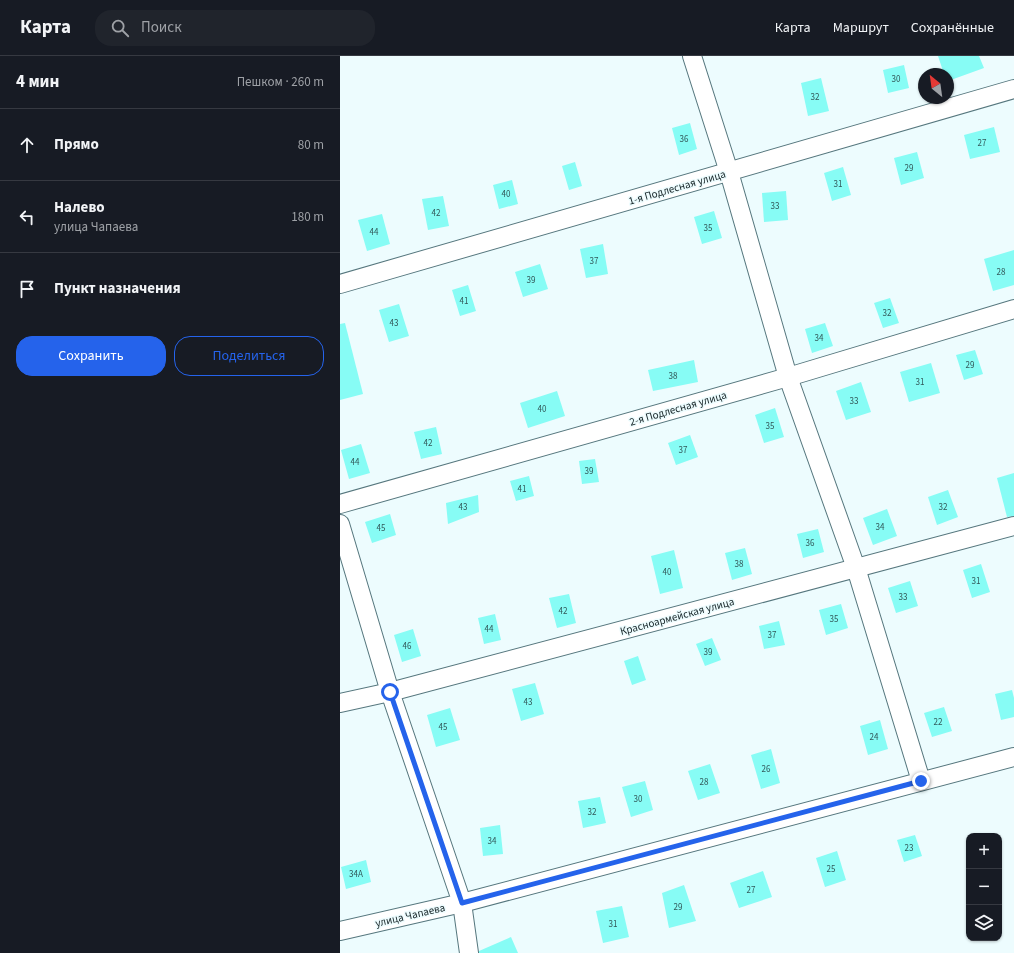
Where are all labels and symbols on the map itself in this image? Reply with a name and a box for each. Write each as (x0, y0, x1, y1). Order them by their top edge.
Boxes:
north arrow (918, 68, 954, 104)
house number: 30 (892, 73, 901, 86)
house number: 32 (811, 91, 820, 104)
house number: 36 (680, 133, 689, 146)
house number: 27 (978, 137, 987, 150)
house number: 29 (905, 162, 914, 175)
street label: 1-я Подлесная улица (627, 166, 728, 209)
house number: 31 (834, 178, 842, 191)
house number: 40 (502, 188, 511, 201)
house number: 33 (771, 200, 780, 213)
house number: 42 (432, 207, 441, 220)
house number: 35 (704, 222, 713, 235)
house number: 44 (370, 226, 379, 239)
house number: 37 (590, 255, 599, 268)
house number: 28 (997, 266, 1006, 279)
house number: 39 (527, 274, 536, 287)
house number: 41 (460, 295, 468, 308)
house number: 32 (883, 307, 892, 320)
house number: 43 (390, 317, 399, 330)
house number: 34 (815, 332, 824, 345)
house number: 29 (966, 359, 975, 372)
house number: 38 (669, 370, 678, 383)
house number: 31 (916, 376, 924, 389)
street label: 2-я Подлесная улица (628, 387, 729, 430)
house number: 33 (850, 395, 859, 408)
house number: 40 (538, 403, 547, 416)
house number: 35 (766, 420, 775, 433)
house number: 42 (424, 437, 433, 450)
house number: 37 (679, 444, 688, 457)
house number: 44 (351, 456, 360, 469)
house number: 39 (585, 465, 594, 478)
house number: 41 (518, 483, 526, 496)
house number: 43 (459, 501, 468, 514)
house number: 32 (939, 501, 948, 514)
house number: 34 (876, 521, 885, 534)
house number: 45 (377, 522, 386, 535)
house number: 36 (806, 537, 815, 550)
house number: 38 (735, 558, 744, 571)
house number: 40 (663, 566, 672, 579)
house number: 31 (972, 575, 980, 588)
house number: 33 (899, 591, 908, 604)
street label: Красноармейская улица (618, 594, 736, 639)
house number: 42 (559, 605, 568, 618)
house number: 35 (830, 613, 839, 626)
house number: 44 (485, 623, 494, 636)
house number: 37 (768, 629, 777, 642)
house number: 46 (403, 640, 412, 653)
house number: 39 (704, 646, 713, 659)
route start (381, 683, 399, 701)
house number: 43 (524, 696, 533, 709)
house number: 22 (934, 716, 943, 729)
house number: 45 (439, 721, 448, 734)
house number: 24 (870, 731, 879, 744)
house number: 26 (762, 763, 771, 776)
route end (912, 772, 930, 790)
house number: 28 (700, 776, 709, 789)
house number: 30 (634, 793, 643, 806)
house number: 32 (588, 806, 597, 819)
house number: 34 (488, 835, 497, 848)
house number: 23 (905, 842, 914, 855)
house number: 25 (827, 863, 836, 876)
house number: 34А (349, 868, 363, 881)
house number: 27 (747, 884, 756, 897)
street label: улица Чапаева (374, 900, 447, 931)
house number: 29 (674, 901, 683, 914)
house number: 31 (609, 918, 617, 931)

